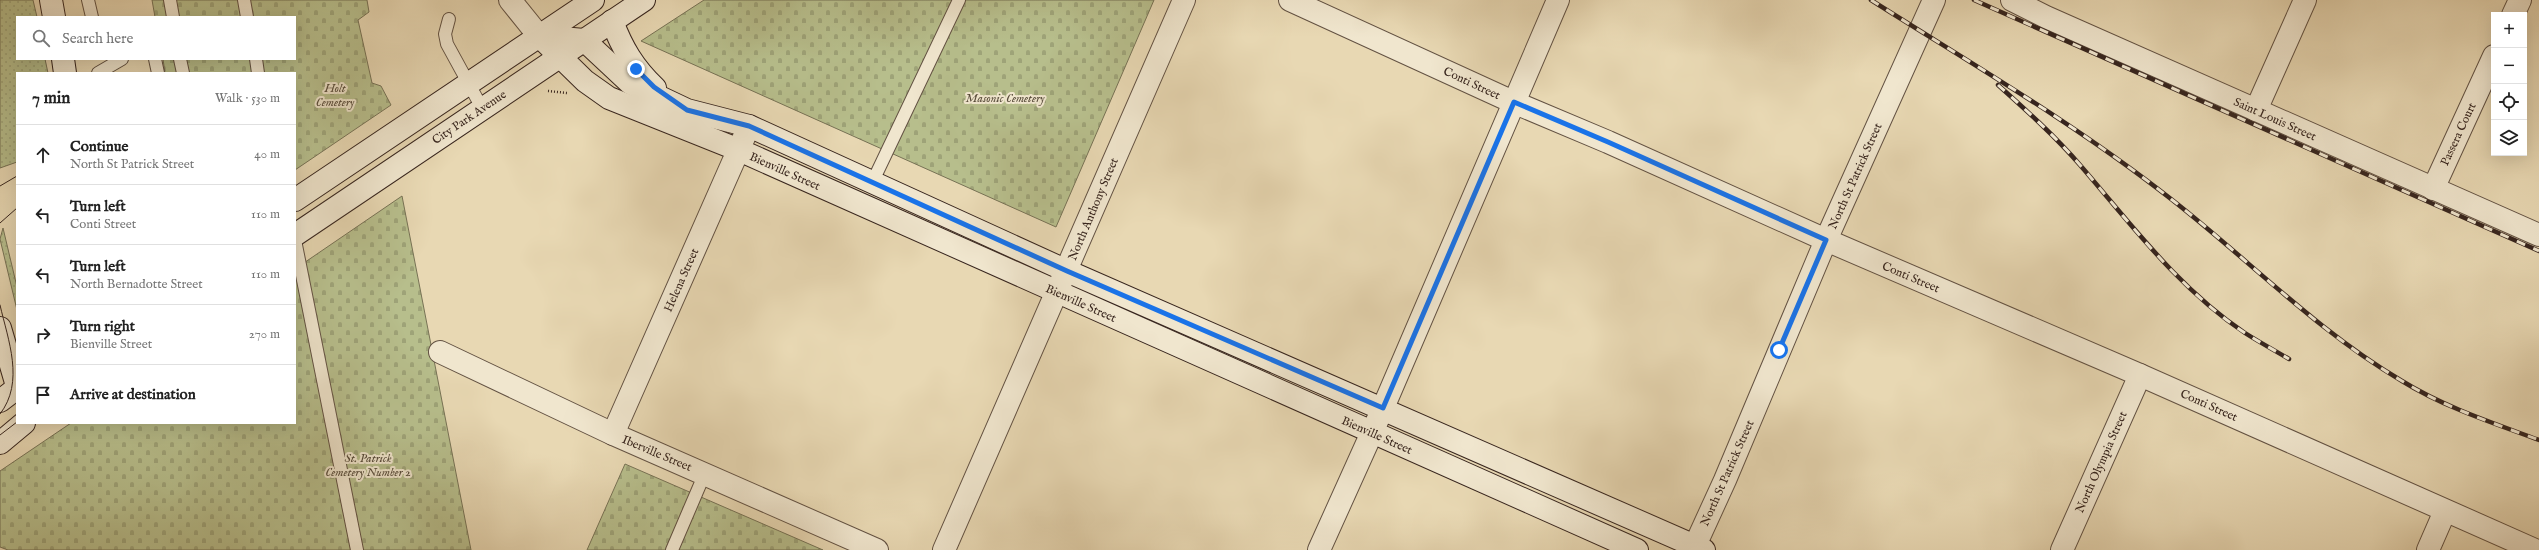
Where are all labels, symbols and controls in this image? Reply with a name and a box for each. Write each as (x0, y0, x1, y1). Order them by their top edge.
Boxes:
map controls (2491, 12, 2527, 156)
button: + (2491, 12, 2527, 48)
search box (16, 16, 296, 60)
icon: search (30, 27, 52, 49)
text: Search here (62, 29, 133, 48)
button: − (2491, 48, 2527, 84)
route end (627, 60, 645, 78)
street label: Conti Street (1441, 64, 1503, 103)
park label: Holt Cemetery (316, 81, 355, 110)
button: locate (2491, 84, 2527, 120)
street label: City Park Avenue (429, 87, 510, 148)
text: 7 min (32, 88, 70, 109)
text: Walk · 530 m (215, 90, 280, 107)
park label: Masonic Cemetery (965, 91, 1045, 106)
street label: Saint Louis Street (2231, 95, 2318, 144)
street label: Passera Court (2437, 100, 2480, 168)
button: layers (2491, 120, 2527, 156)
street label: North St Patrick Street (1825, 121, 1886, 232)
text: Continue (70, 137, 128, 156)
icon: ahead (32, 144, 54, 166)
text: 40 m (254, 146, 280, 163)
street label: Bienville Street (747, 149, 822, 194)
text: North St Patrick Street (70, 156, 194, 173)
street label: North Anthony Street (1065, 156, 1122, 263)
text: Turn left (70, 197, 126, 216)
icon: left (32, 204, 54, 226)
text: 110 m (251, 206, 280, 223)
text: Conti Street (70, 216, 136, 233)
street label: Helena Street (661, 246, 702, 315)
text: Turn left (70, 257, 126, 276)
street label: Conti Street (1880, 259, 1942, 296)
icon: left (32, 264, 54, 286)
text: 110 m (251, 266, 280, 283)
text: North Bernadotte Street (70, 276, 203, 293)
street label: Bienville Street (1043, 281, 1118, 326)
text: Turn right (70, 317, 135, 336)
icon: right (32, 324, 54, 346)
text: 270 m (249, 326, 280, 343)
text: Bienville Street (70, 336, 152, 353)
route start (1770, 341, 1788, 359)
icon: arrive (32, 384, 54, 406)
text: Arrive at destination (70, 385, 196, 404)
street label: Conti Street (2178, 386, 2240, 425)
street label: North Olympia Street (2072, 409, 2132, 516)
street label: Bienville Street (1339, 413, 1414, 458)
street label: North St Patrick Street (1697, 418, 1758, 529)
street label: Iberville Street (620, 432, 694, 475)
park label: St. Patrick Cemetery Number 2 (325, 451, 411, 480)

